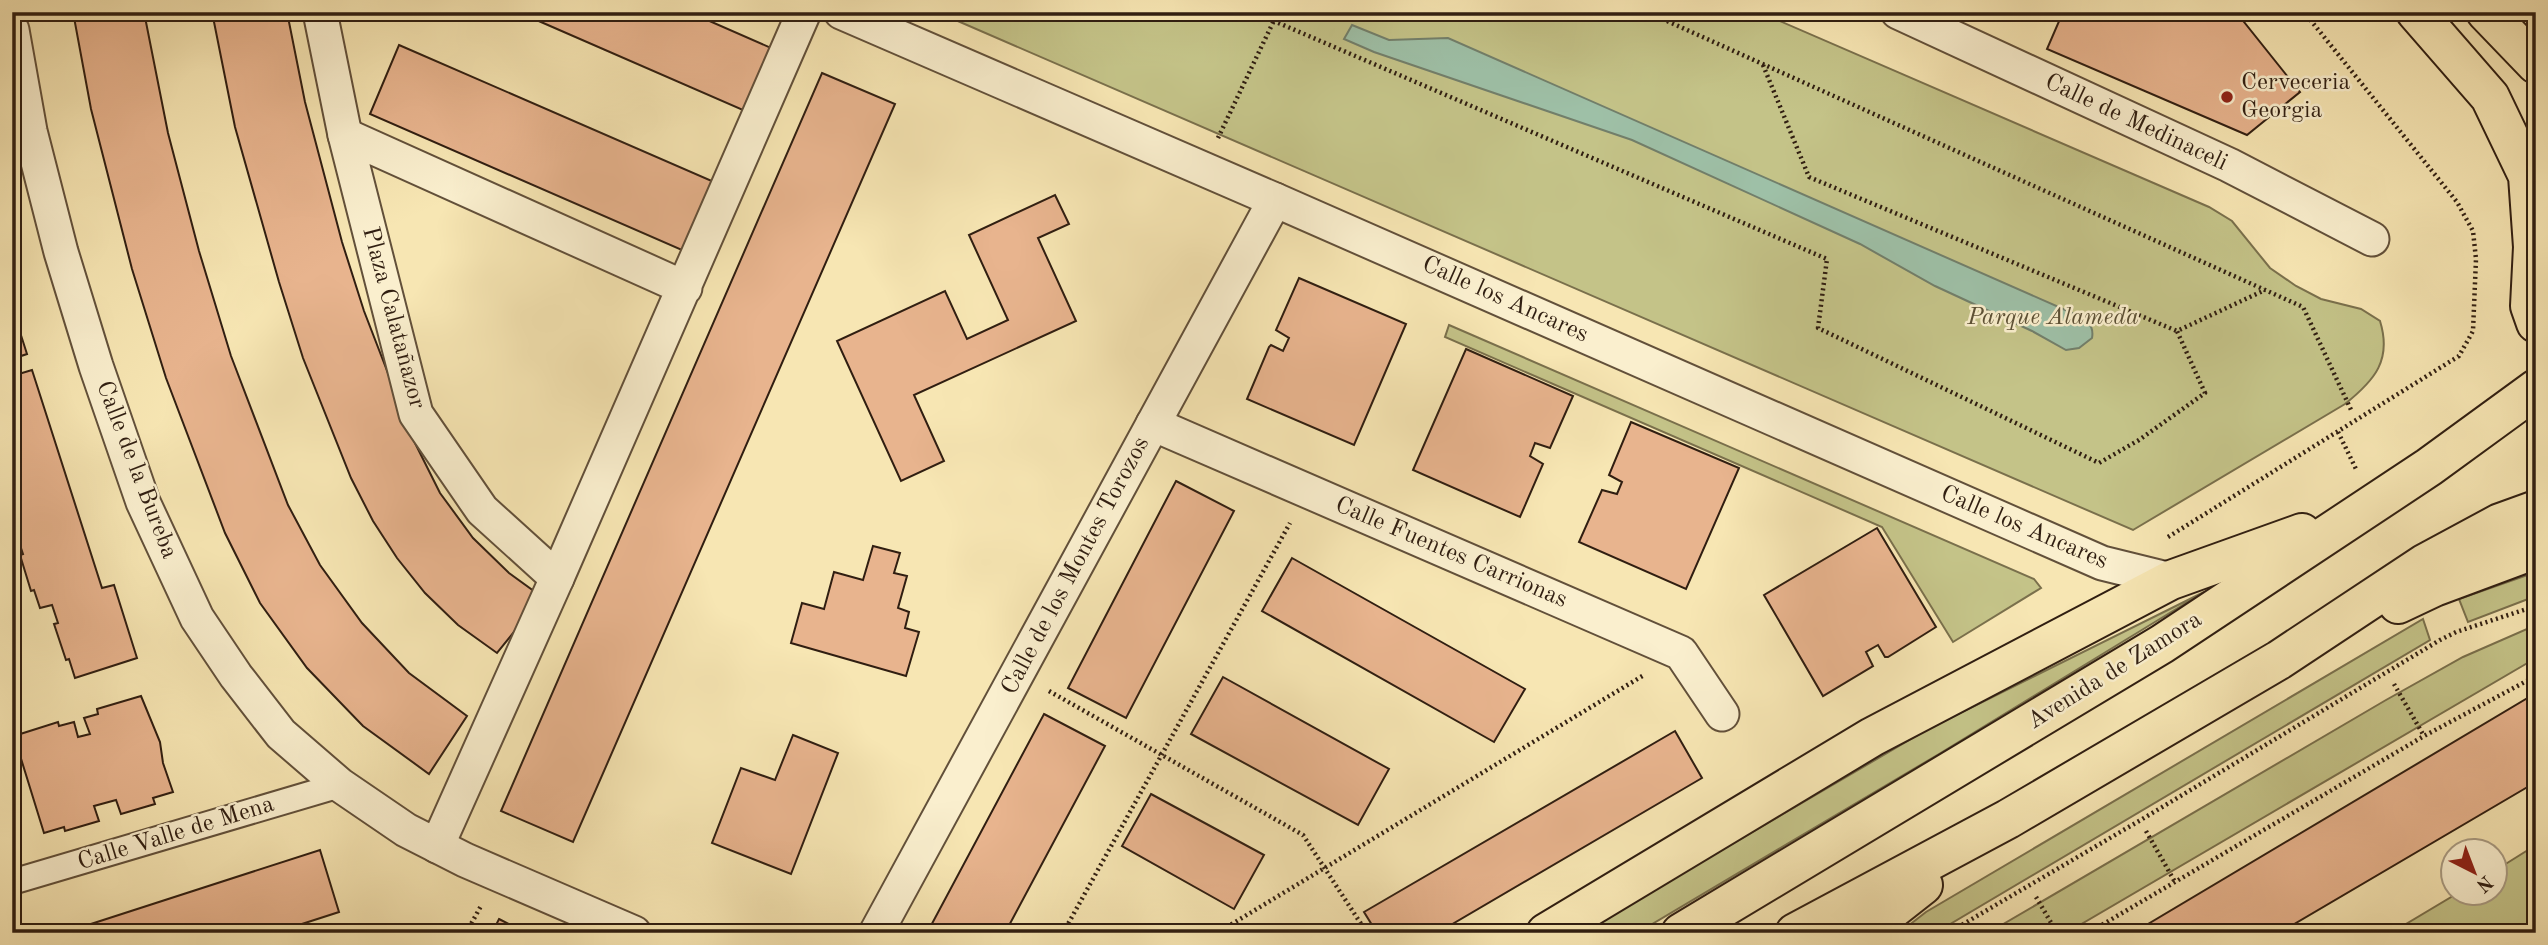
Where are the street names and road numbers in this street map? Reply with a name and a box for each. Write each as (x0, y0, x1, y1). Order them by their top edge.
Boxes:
street label: Calle de Medinaceli (2041, 70, 2231, 176)
street label: Plaza Calatañazor (357, 224, 429, 412)
street label: Calle los Ancares (1418, 253, 1592, 347)
street label: Calle de la Bureba (91, 378, 181, 562)
street label: Calle de los Montes Torozos (998, 433, 1154, 699)
street label: Calle los Ancares (1937, 482, 2111, 574)
street label: Calle Fuentes Carrionas (1331, 493, 1571, 613)
street label: Avenida de Zamora (2024, 608, 2206, 734)
street label: Calle Valle de Mena (75, 793, 277, 875)

